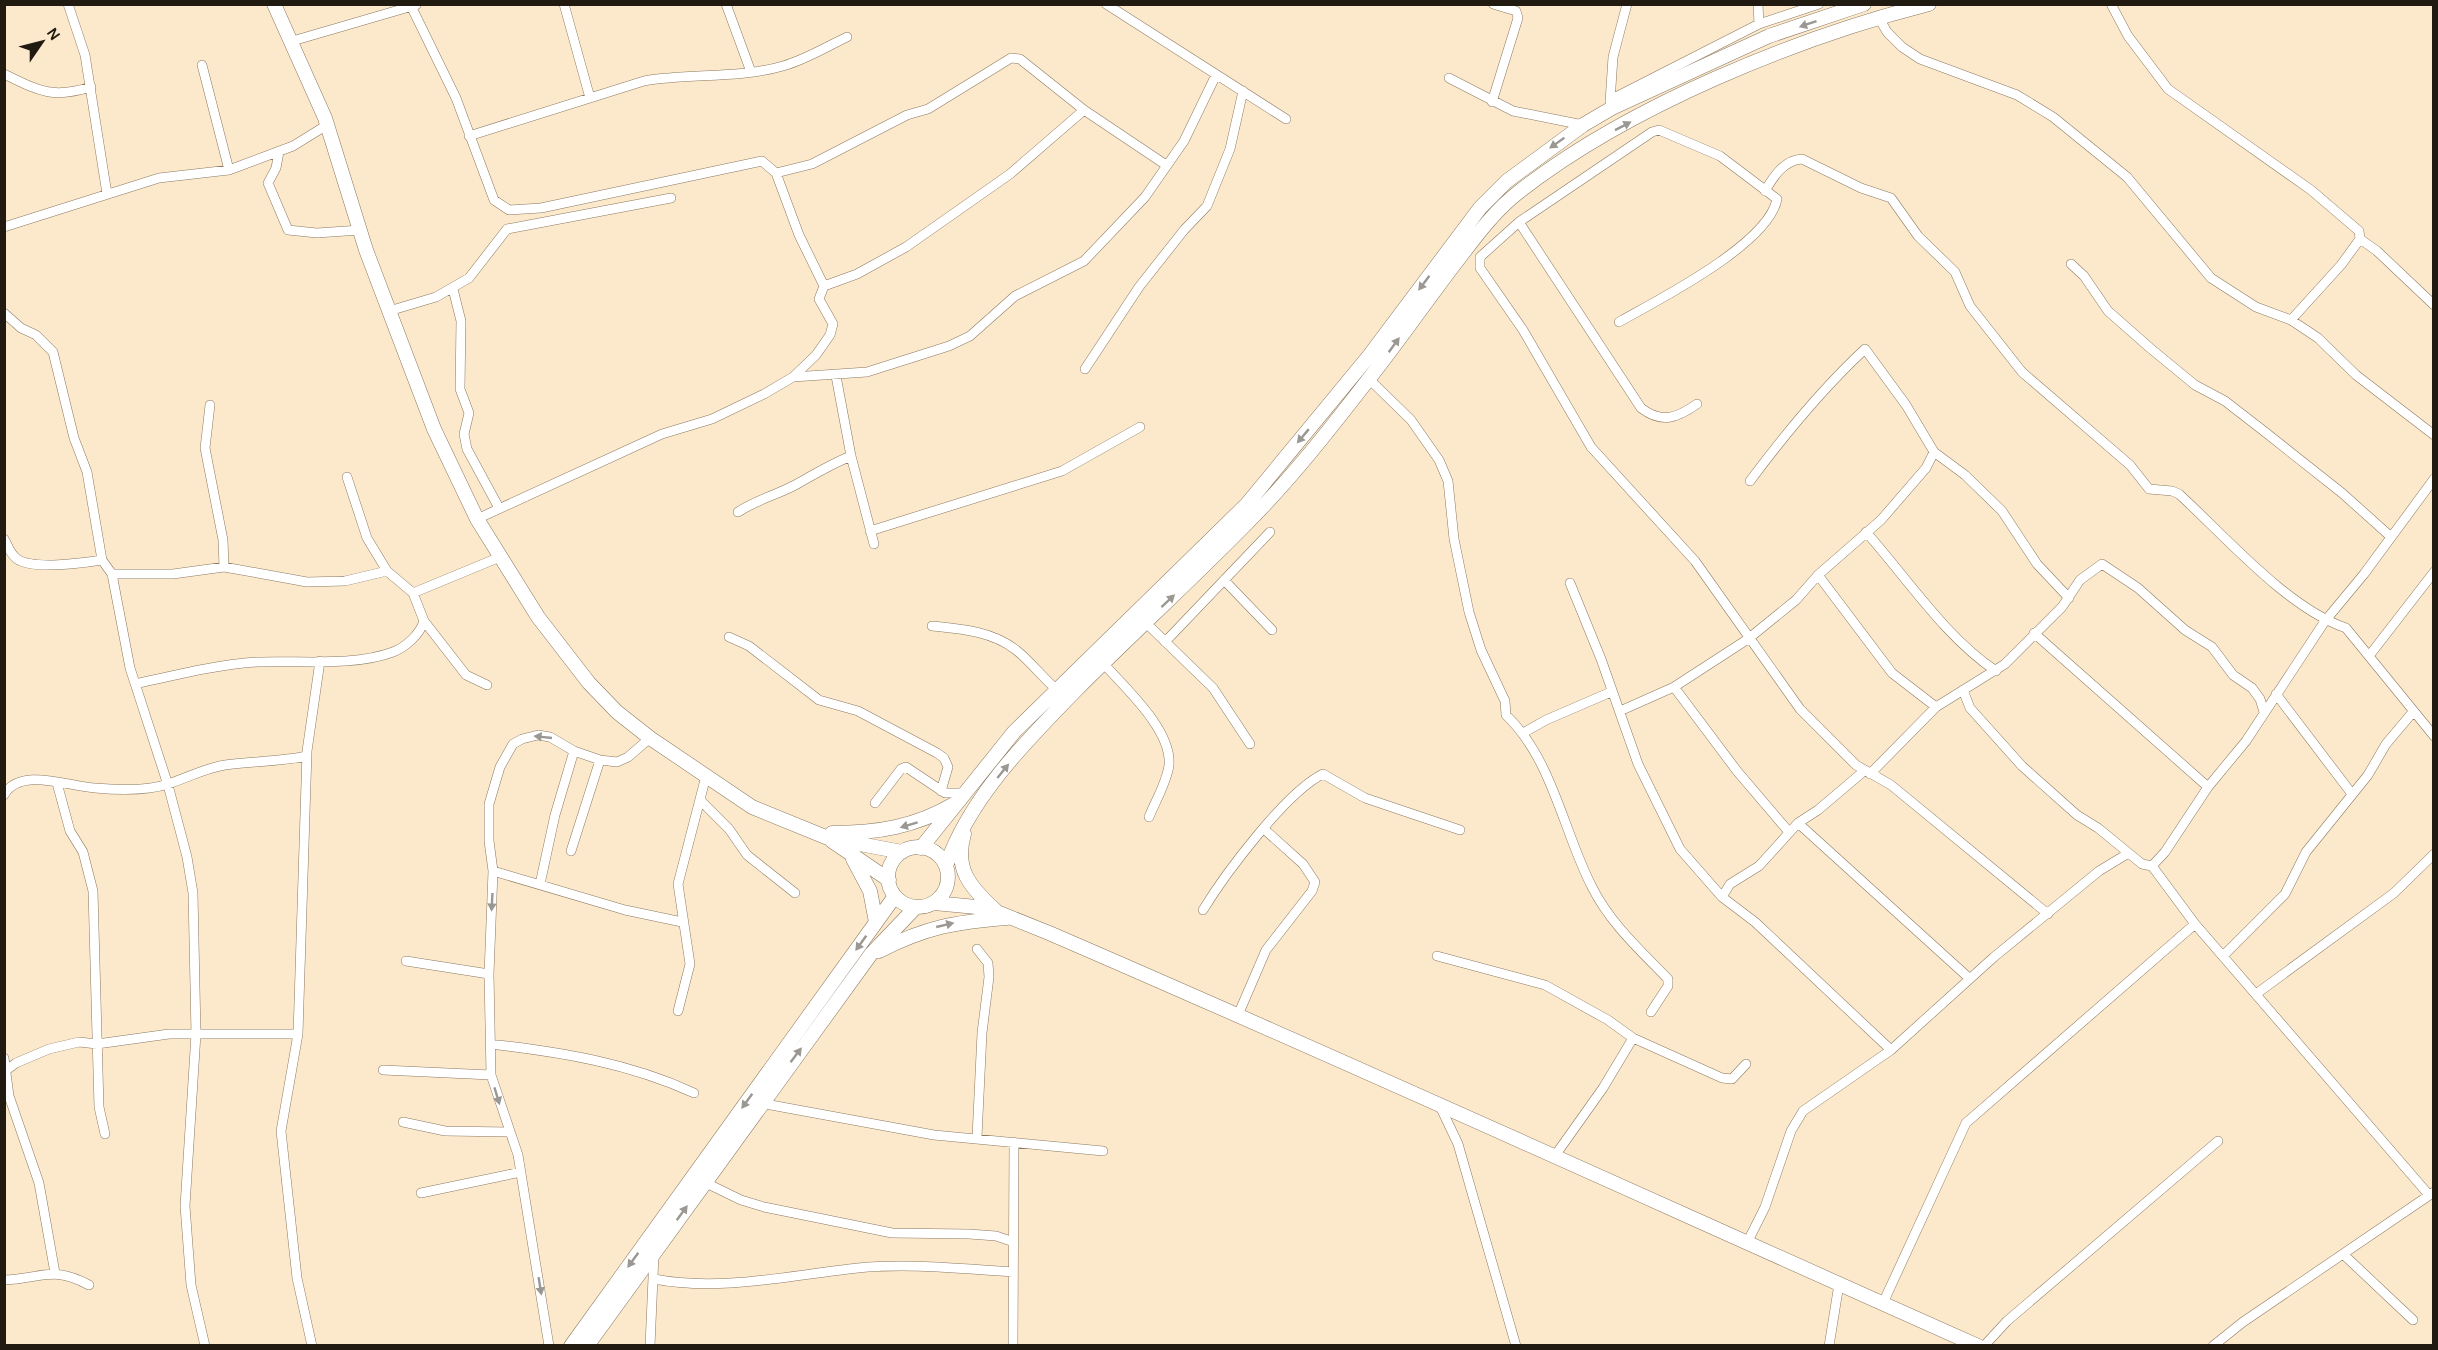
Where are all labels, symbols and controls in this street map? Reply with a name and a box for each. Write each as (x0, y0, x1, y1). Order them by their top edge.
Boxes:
north arrow (12, 12, 72, 72)
one-way arrow (1799, 19, 1817, 29)
text: N (43, 24, 65, 44)
one-way arrow (1614, 121, 1631, 131)
one-way arrow (1550, 137, 1566, 149)
one-way arrow (1418, 275, 1430, 291)
one-way arrow (1388, 337, 1401, 353)
one-way arrow (1297, 428, 1310, 444)
one-way arrow (1161, 594, 1175, 608)
one-way arrow (533, 732, 552, 742)
one-way arrow (997, 763, 1009, 778)
one-way arrow (900, 821, 918, 830)
one-way arrow (487, 893, 496, 912)
one-way arrow (936, 919, 954, 929)
one-way arrow (855, 935, 867, 951)
one-way arrow (790, 1047, 802, 1062)
one-way arrow (493, 1087, 502, 1105)
one-way arrow (741, 1093, 753, 1109)
one-way arrow (676, 1205, 688, 1221)
one-way arrow (627, 1251, 639, 1267)
one-way arrow (536, 1276, 545, 1295)

